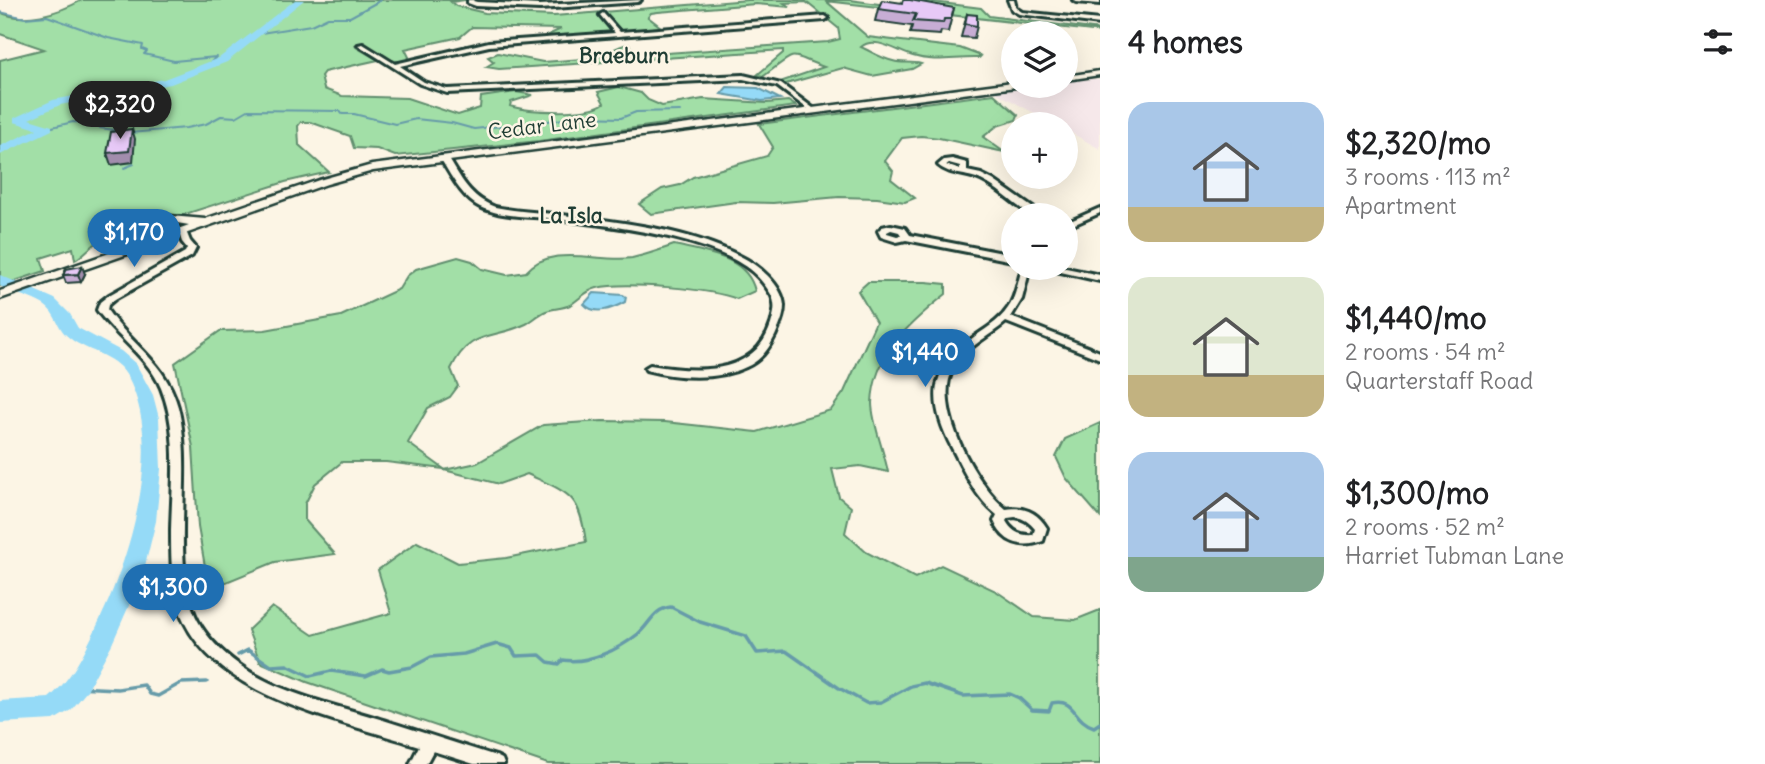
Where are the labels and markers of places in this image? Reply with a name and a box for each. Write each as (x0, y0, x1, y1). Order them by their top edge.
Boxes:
pin: $2,320 (63, 82, 177, 141)
pin: $1,170 (77, 210, 191, 269)
pin: $1,440 (868, 330, 982, 389)
pin: $1,300 (116, 564, 230, 624)

